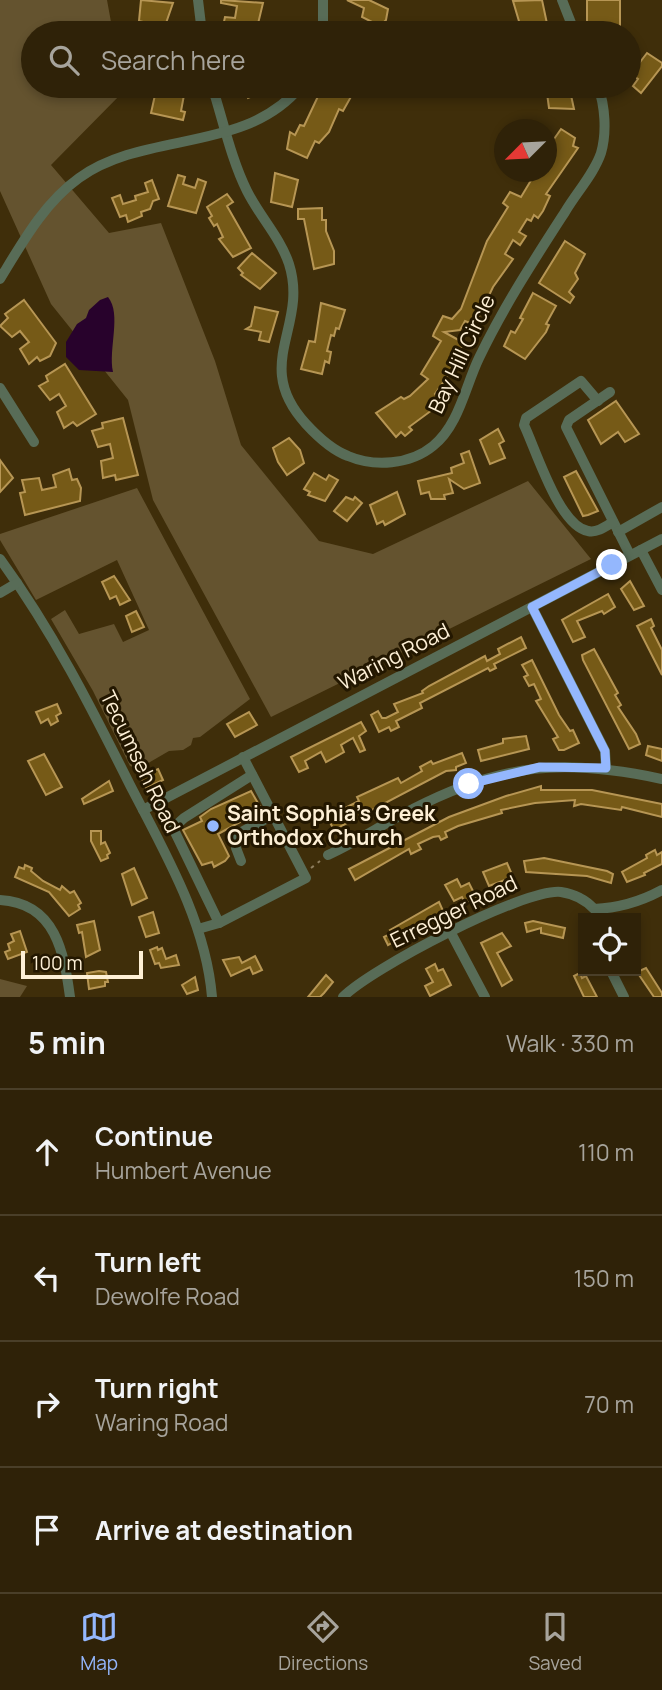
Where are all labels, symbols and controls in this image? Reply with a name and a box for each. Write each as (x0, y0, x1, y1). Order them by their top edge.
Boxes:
search box (21, 21, 641, 98)
icon: search (45, 41, 83, 79)
text: Search here (101, 42, 246, 78)
north arrow (494, 119, 557, 182)
street label: Bay Hill Circle (421, 290, 501, 418)
route end (596, 549, 627, 580)
street label: Waring Road (333, 616, 454, 696)
street label: Tecumseh Road (94, 686, 187, 837)
route start (453, 768, 484, 799)
place label: Saint Sophia's Greek Orthodox Church (227, 799, 436, 851)
marker: Saint Sophia's Greek Orthodox Church (205, 818, 221, 834)
street label: Erregger Road (385, 868, 522, 954)
map controls (578, 913, 641, 976)
button: locate (578, 913, 641, 976)
scale bar (21, 948, 144, 980)
text: 100 m (32, 950, 83, 976)
text: 5 min (28, 1022, 106, 1063)
text: Walk · 330 m (506, 1027, 634, 1059)
text: Continue (95, 1118, 213, 1154)
icon: ahead (28, 1133, 66, 1171)
text: 110 m (578, 1136, 634, 1168)
text: Humbert Avenue (95, 1154, 272, 1186)
text: Turn left (95, 1244, 202, 1280)
icon: left (28, 1259, 66, 1297)
text: 150 m (574, 1262, 634, 1294)
text: Dewolfe Road (95, 1280, 240, 1312)
text: Turn right (95, 1370, 219, 1406)
icon: right (28, 1385, 66, 1423)
text: 70 m (584, 1388, 634, 1420)
text: Waring Road (95, 1406, 228, 1438)
icon: arrive (28, 1511, 66, 1549)
text: Arrive at destination (95, 1512, 353, 1548)
tab: Map (80, 1608, 118, 1676)
tab: Directions (278, 1608, 368, 1676)
tab: Saved (528, 1608, 582, 1676)

